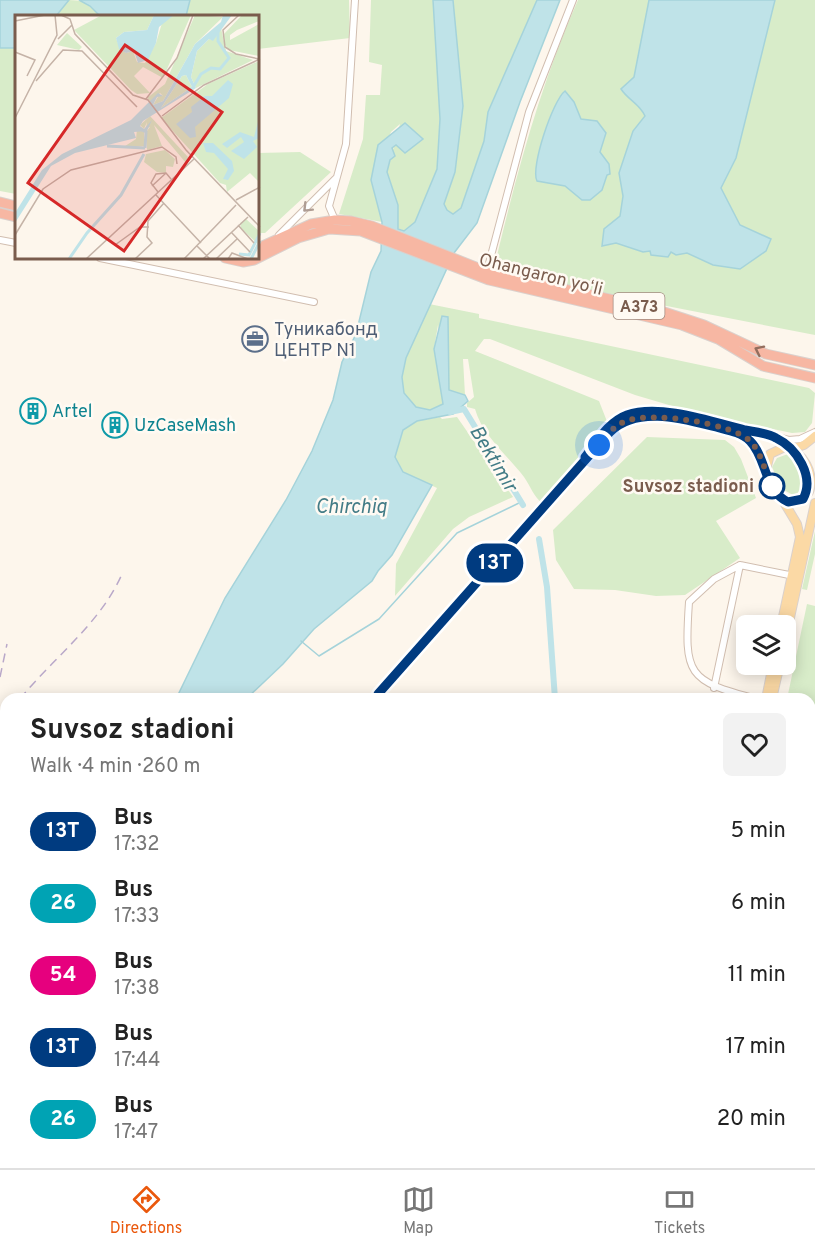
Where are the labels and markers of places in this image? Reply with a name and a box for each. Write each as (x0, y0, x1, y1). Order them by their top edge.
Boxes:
place label: Туникабонд ЦЕНТР N1 (274, 319, 378, 363)
office icon: Туникабонд ЦЕНТР N1 (240, 324, 270, 354)
building icon: Artel (18, 396, 48, 426)
place label: Artel (52, 401, 93, 424)
building icon: UzCaseMash (100, 410, 130, 440)
place label: UzCaseMash (134, 415, 236, 438)
marker: Suvsoz stadioni (759, 473, 785, 499)
place label: Suvsoz stadioni (623, 476, 754, 499)

